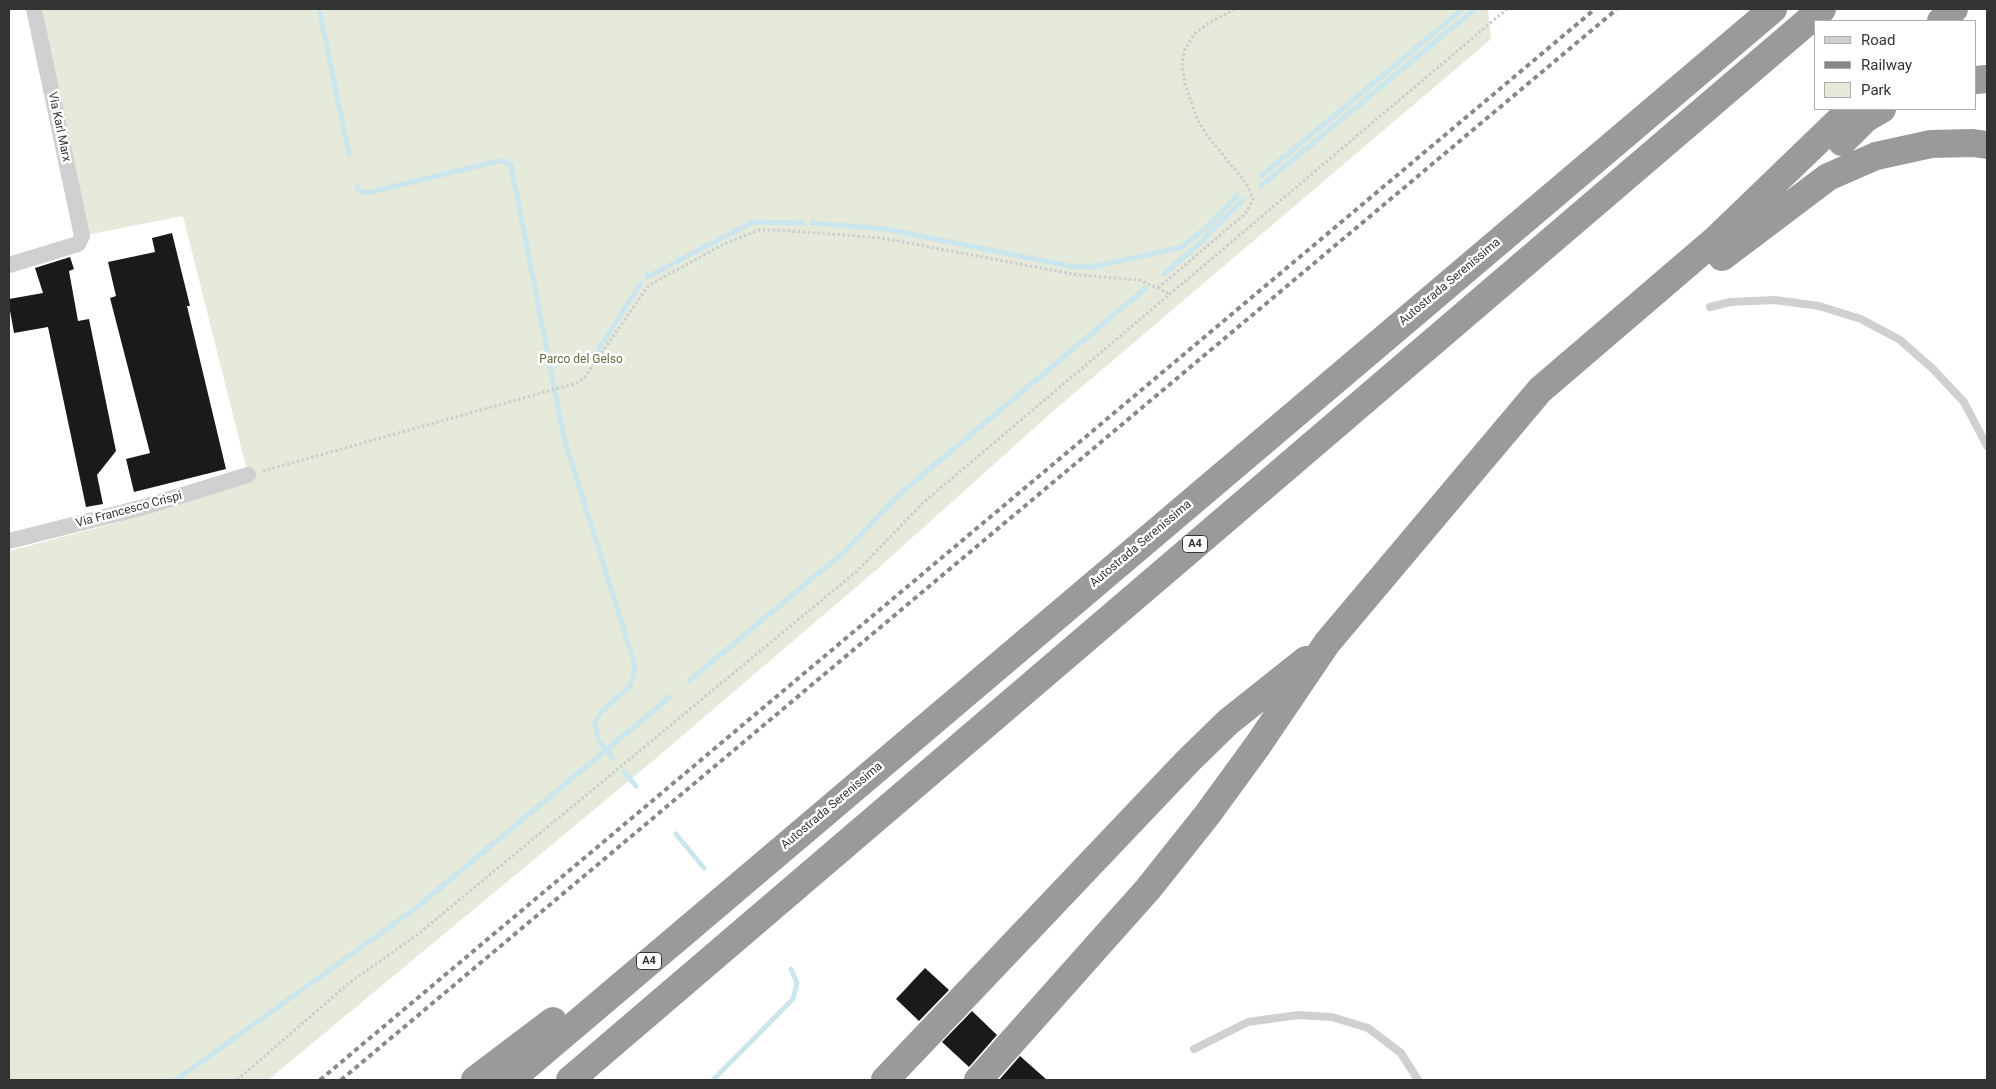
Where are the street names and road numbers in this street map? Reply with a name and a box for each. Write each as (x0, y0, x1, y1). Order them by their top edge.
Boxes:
street label: Via Karl Marx (45, 91, 73, 163)
street label: Autostrada Serenissima (1397, 236, 1503, 328)
street label: Via Francesco Crispi (74, 489, 184, 531)
street label: Autostrada Serenissima (1088, 498, 1194, 590)
road number: A4 (1182, 536, 1208, 552)
street label: Autostrada Serenissima (779, 760, 885, 852)
road number: A4 (636, 952, 662, 969)

